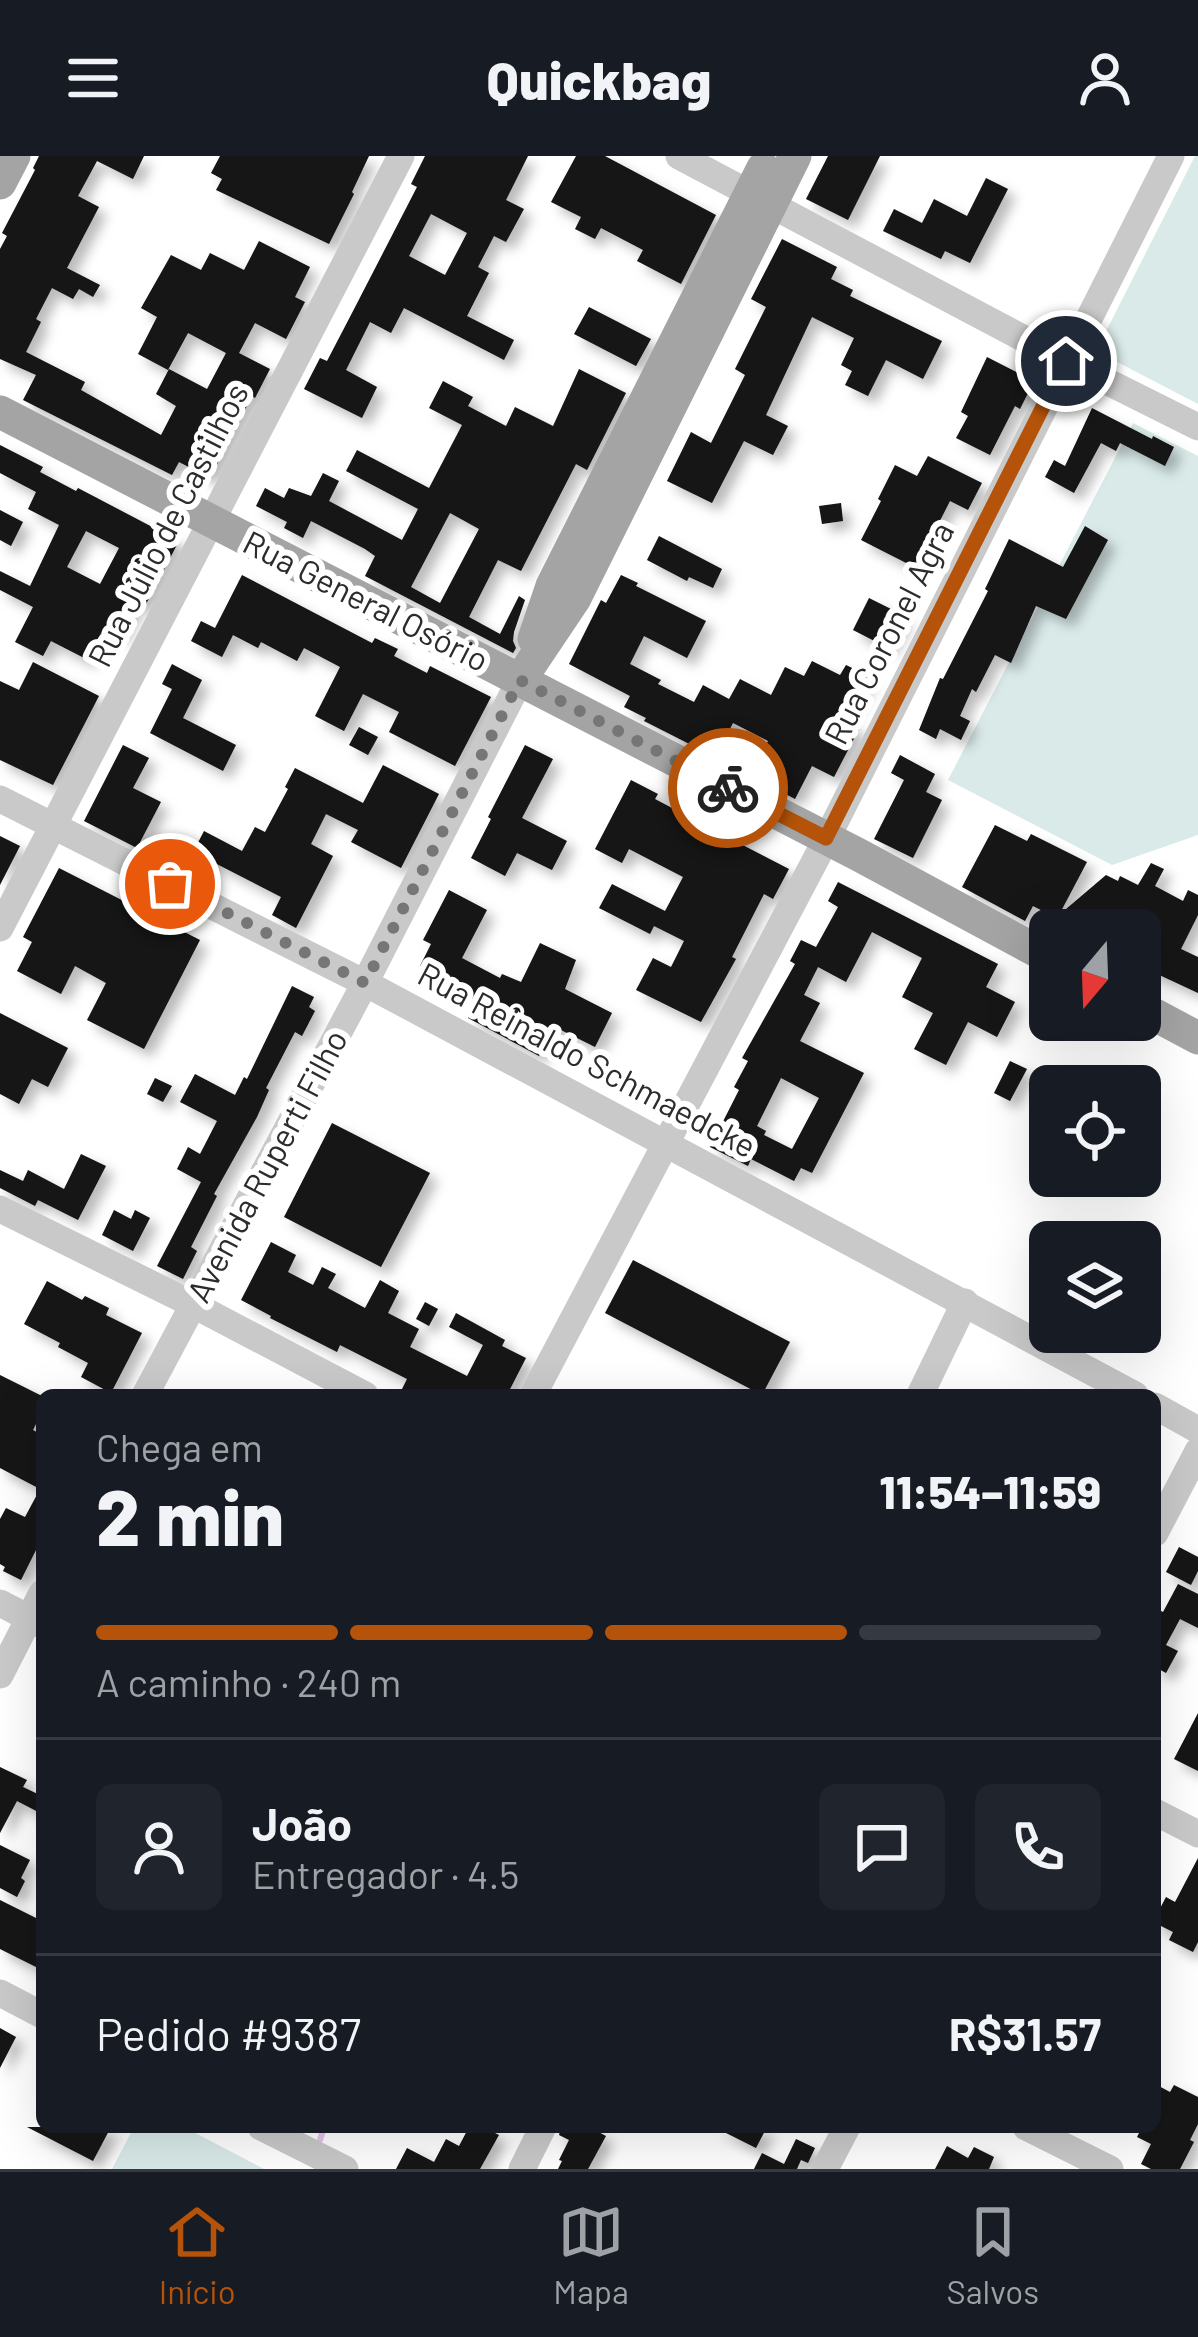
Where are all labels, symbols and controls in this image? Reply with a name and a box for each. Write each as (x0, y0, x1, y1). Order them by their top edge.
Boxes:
icon: menu (60, 45, 126, 111)
icon: person (1072, 45, 1138, 111)
text: Quickbag (487, 46, 711, 111)
pin (1015, 310, 1117, 412)
icon: home (1033, 328, 1099, 394)
street label: Rua Júlio de Castilhos (78, 376, 256, 673)
street label: Rua Coronel Agra (815, 515, 961, 750)
street label: Rua General Osório (237, 521, 496, 679)
courier (668, 728, 788, 848)
icon: bike (695, 755, 761, 821)
pin (119, 833, 221, 935)
icon: bag (137, 851, 203, 917)
north arrow (1029, 909, 1161, 1041)
map controls (1029, 909, 1161, 1353)
street label: Rua Reinaldo Schmaedcke (412, 953, 763, 1165)
street label: Avenida Ruperti Filho (177, 1022, 355, 1309)
button: locate (1029, 1065, 1161, 1197)
button: layers (1029, 1221, 1161, 1353)
text: Chega em (96, 1423, 263, 1470)
text: 11:54–11:59 (880, 1464, 1101, 1518)
text: 2 min (96, 1468, 284, 1562)
text: A caminho · 240 m (96, 1658, 401, 1705)
button: person (96, 1784, 222, 1910)
button: chat (819, 1784, 945, 1910)
button: phone (975, 1784, 1101, 1910)
text: João (252, 1796, 352, 1850)
text: Entregador · 4.5 (252, 1850, 519, 1897)
text: Pedido #9387 (96, 2006, 361, 2060)
text: R$31.57 (949, 2006, 1101, 2060)
tab: Início (159, 2199, 236, 2311)
tab: Mapa (553, 2199, 629, 2311)
tab: Salvos (947, 2199, 1039, 2311)

